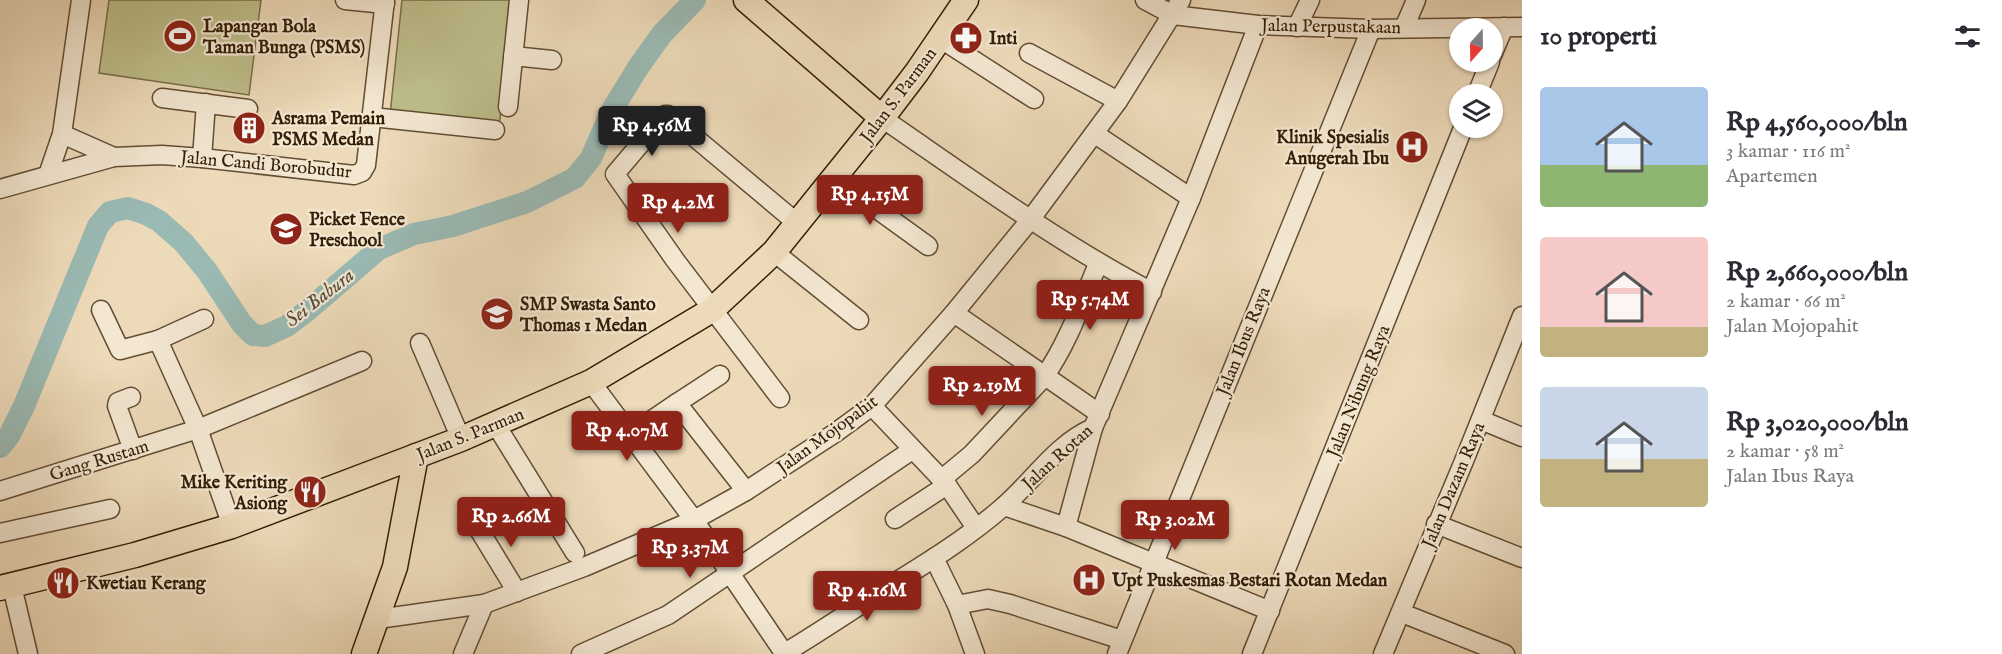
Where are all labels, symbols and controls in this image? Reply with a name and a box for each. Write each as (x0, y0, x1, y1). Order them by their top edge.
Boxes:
street label: Jalan Perpustakaan (1259, 15, 1402, 40)
place label: Lapangan Bola Taman Bunga (PSMS) (202, 16, 365, 60)
sports icon: Lapangan Bola Taman Bunga (PSMS) (162, 18, 198, 54)
north arrow (1449, 18, 1503, 72)
map controls (1449, 18, 1503, 138)
pharmacy icon: Inti (948, 20, 984, 56)
text: 10 properti (1540, 20, 1657, 53)
icon: filters (1951, 20, 1984, 53)
place label: Inti (989, 28, 1017, 51)
street label: Jalan S. Parman (855, 43, 943, 150)
button: layers (1449, 84, 1503, 138)
pin: Rp 4.56M (590, 106, 714, 157)
text: Rp 4,560,000/bln (1726, 106, 1908, 139)
place label: Asrama Pemain PSMS Medan (271, 108, 385, 152)
building icon: Asrama Pemain PSMS Medan (231, 110, 267, 146)
icon: home (1588, 111, 1660, 183)
text: Rp 4.56M (612, 113, 692, 138)
place label: Klinik Spesialis Anugerah Ibu (1276, 127, 1390, 171)
hospital icon: Klinik Spesialis Anugerah Ibu (1394, 129, 1430, 165)
text: 3 kamar · 116 m² (1726, 139, 1851, 164)
street label: Jalan Candi Borobudur (177, 146, 353, 184)
text: Apartemen (1726, 164, 1818, 189)
pin: Rp 4.15M (808, 175, 932, 226)
text: Rp 4.15M (831, 182, 909, 207)
pin: Rp 4.2M (623, 183, 733, 234)
text: Rp 4.2M (641, 190, 715, 215)
place label: Picket Fence Preschool (309, 209, 406, 253)
school or university icon: Picket Fence Preschool (268, 211, 304, 247)
text: Rp 2,660,000/bln (1726, 256, 1908, 289)
icon: home (1588, 261, 1660, 333)
water label: Sei Babura (280, 263, 360, 333)
pin: Rp 5.74M (1028, 280, 1152, 331)
street label: Jalan Ibus Raya (1211, 284, 1277, 401)
text: Rp 5.74M (1051, 287, 1129, 312)
text: 2 kamar · 66 m² (1726, 289, 1846, 314)
place label: SMP Swasta Santo Thomas 1 Medan (519, 294, 656, 338)
school or university icon: SMP Swasta Santo Thomas 1 Medan (479, 296, 515, 332)
text: Jalan Mojopahit (1726, 314, 1859, 339)
street label: Jalan Nibung Raya (1322, 322, 1397, 463)
pin: Rp 2.19M (920, 366, 1044, 417)
text: Rp 2.19M (943, 373, 1021, 398)
street label: Jalan Mojopahit (771, 391, 883, 481)
street label: Jalan S. Parman (412, 403, 528, 468)
text: Rp 3,020,000/bln (1726, 406, 1909, 439)
pin: Rp 4.07M (565, 411, 689, 462)
icon: home (1588, 411, 1660, 483)
text: Rp 4.07M (586, 418, 668, 443)
street label: Jalan Dazam Raya (1417, 419, 1491, 554)
street label: Jalan Rotan (1016, 420, 1099, 497)
street label: Gang Rustam (47, 435, 152, 487)
text: 2 kamar · 58 m² (1726, 439, 1844, 464)
text: Jalan Ibus Raya (1726, 464, 1854, 489)
place label: Mike Keriting Asiong (181, 472, 288, 516)
restaurant icon: Mike Keriting Asiong (292, 474, 328, 510)
pin: Rp 2.66M (449, 497, 573, 548)
pin: Rp 3.02M (1113, 500, 1237, 551)
text: Rp 2.66M (471, 504, 551, 529)
text: Rp 3.02M (1135, 507, 1215, 532)
pin: Rp 3.37M (628, 528, 752, 579)
text: Rp 3.37M (651, 535, 729, 560)
hospital icon: Upt Puskesmas Bestari Rotan Medan (1071, 562, 1107, 598)
restaurant icon: Kwetiau Kerang (45, 565, 81, 601)
place label: Upt Puskesmas Bestari Rotan Medan (1111, 570, 1388, 593)
pin: Rp 4.16M (805, 571, 929, 622)
place label: Kwetiau Kerang (86, 573, 207, 596)
text: Rp 4.16M (827, 578, 907, 603)

